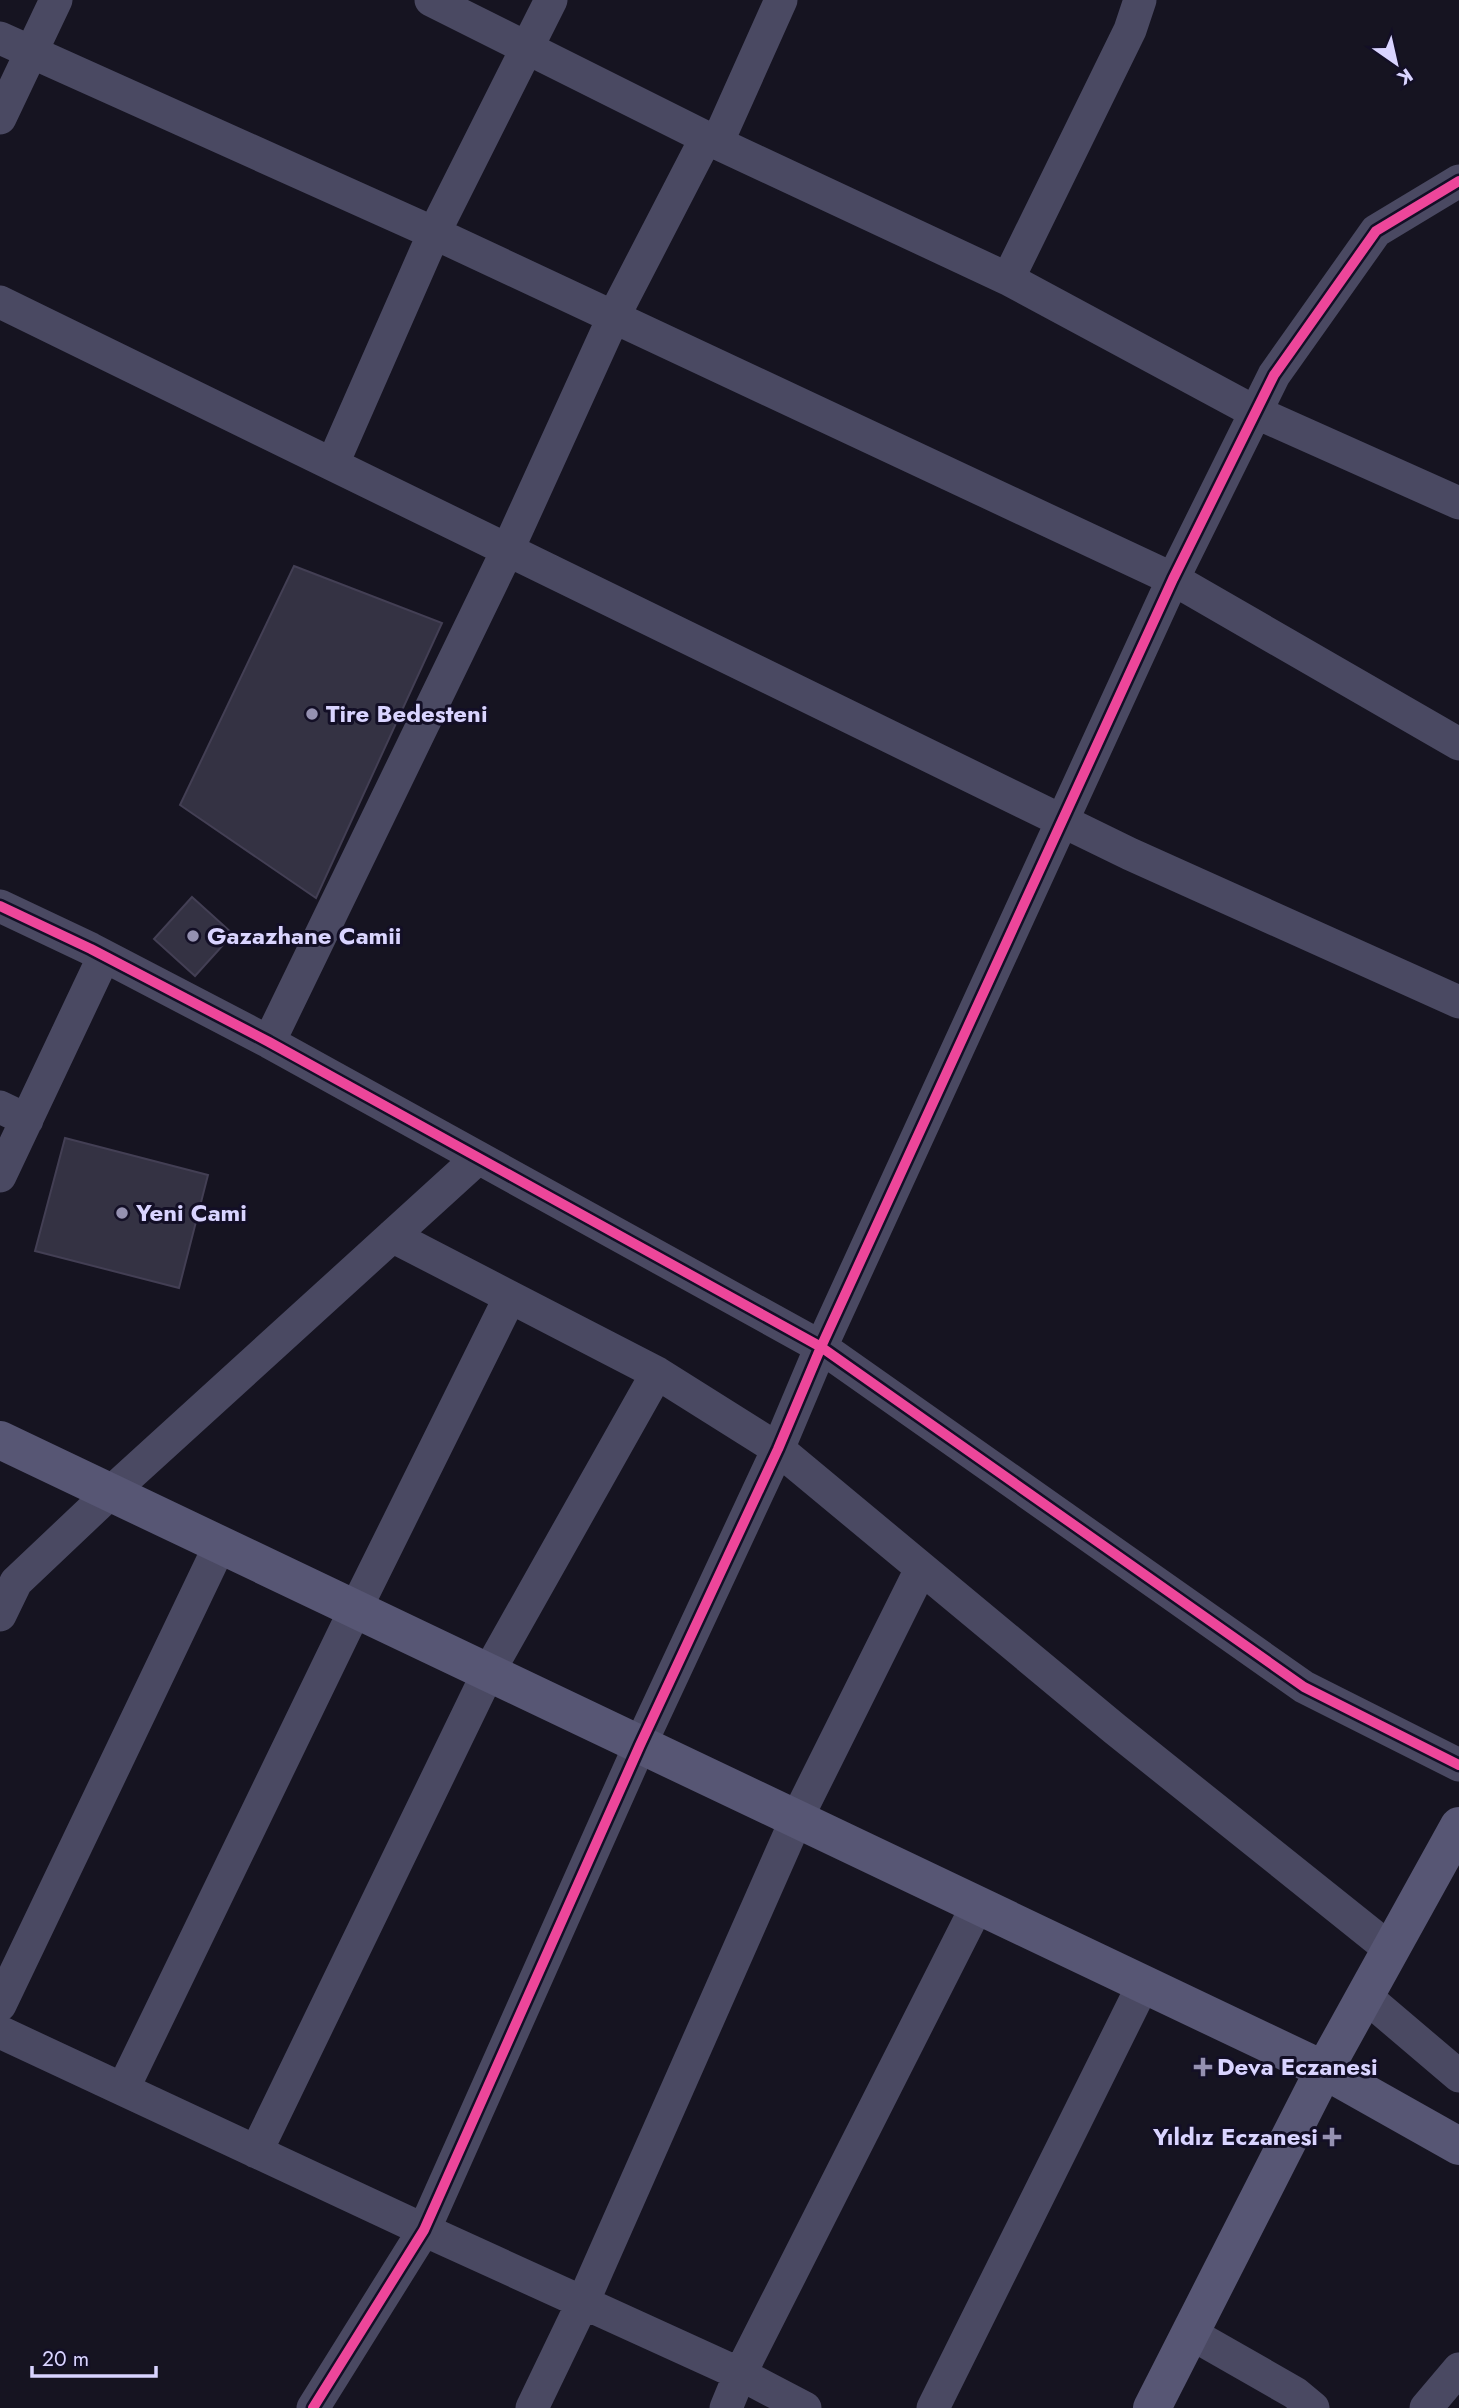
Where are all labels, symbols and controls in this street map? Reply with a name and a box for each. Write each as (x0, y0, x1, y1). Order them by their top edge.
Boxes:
north arrow (1361, 28, 1431, 98)
text: K (1392, 62, 1418, 92)
place label: Tire Bedesteni (326, 696, 488, 731)
marker: Tire Bedesteni (304, 706, 320, 722)
place label: Gazazhane Camii (207, 918, 402, 953)
marker: Gazazhane Camii (185, 928, 201, 944)
place label: Yeni Cami (135, 1195, 247, 1230)
marker: Yeni Cami (114, 1205, 130, 1221)
place label: Deva Eczanesi (1217, 2049, 1378, 2084)
marker: Deva Eczanesi (1195, 2059, 1211, 2075)
place label: Yıldız Eczanesi (1152, 2119, 1318, 2154)
marker: Yıldız Eczanesi (1324, 2129, 1340, 2145)
scale bar (32, 2334, 156, 2378)
text: 20 m (42, 2344, 89, 2374)

